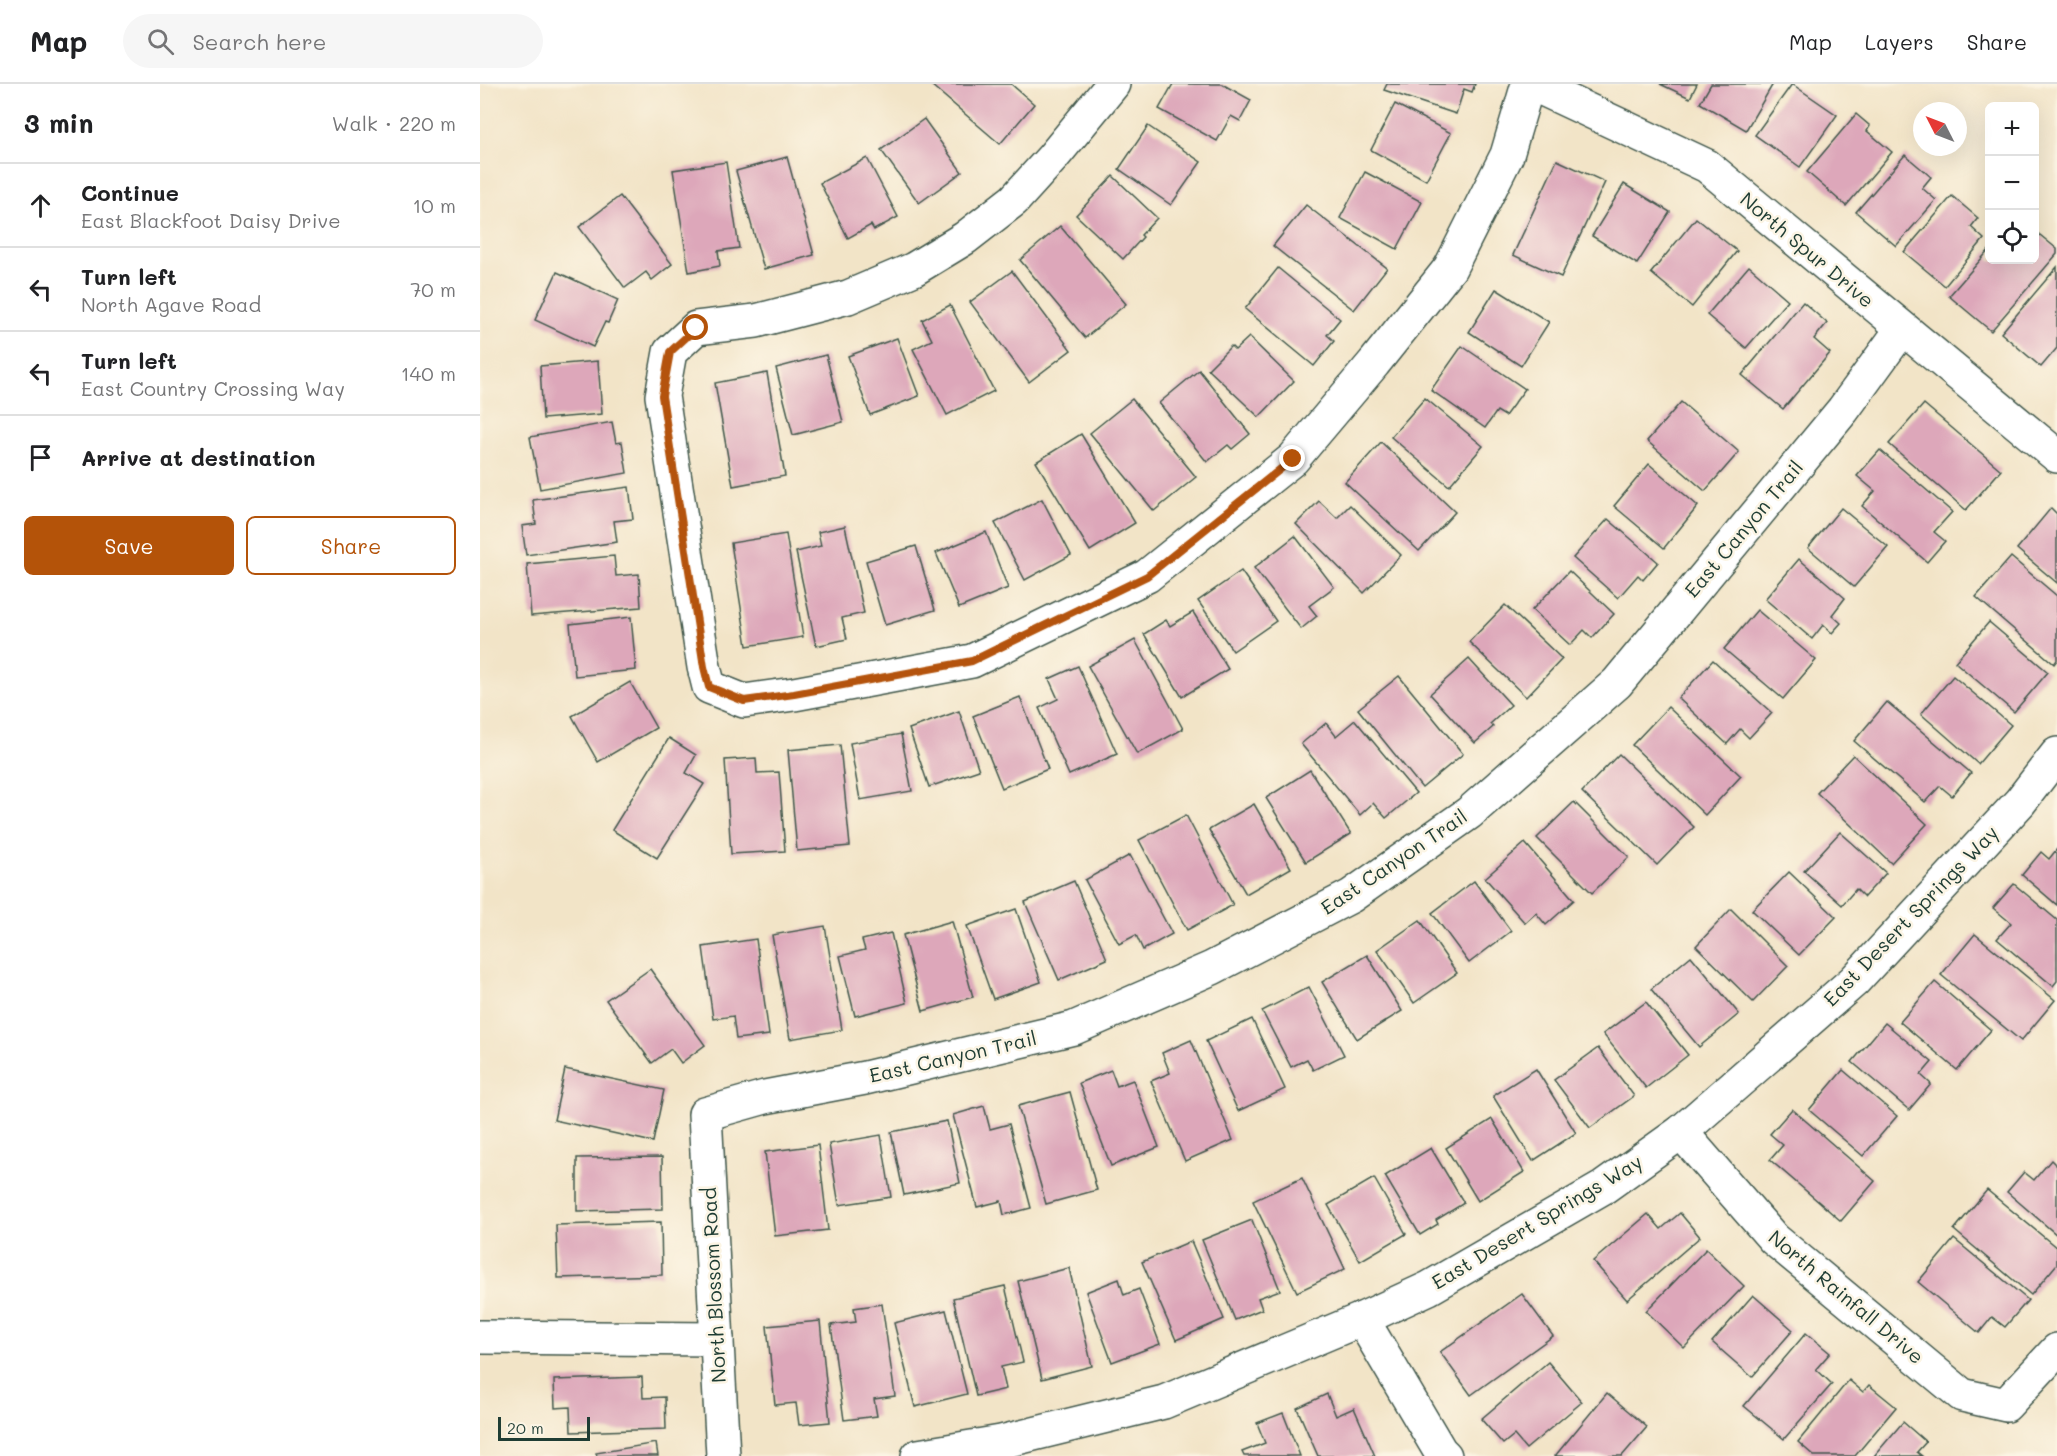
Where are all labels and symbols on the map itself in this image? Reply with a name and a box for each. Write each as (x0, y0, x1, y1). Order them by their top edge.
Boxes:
north arrow (1913, 102, 1967, 156)
street label: North Spur Drive (1735, 186, 1880, 313)
route start (682, 314, 708, 340)
route end (1279, 445, 1305, 471)
street label: East Canyon Trail (1678, 454, 1808, 602)
street label: East Canyon Trail (1315, 803, 1472, 920)
street label: East Desert Springs Way (1817, 819, 2003, 1011)
street label: East Canyon Trail (866, 1024, 1039, 1088)
street label: East Desert Springs Way (1426, 1148, 1647, 1294)
street label: North Blossom Road (695, 1187, 731, 1384)
street label: North Rainfall Drive (1764, 1224, 1930, 1369)
scale bar (498, 1414, 590, 1442)

